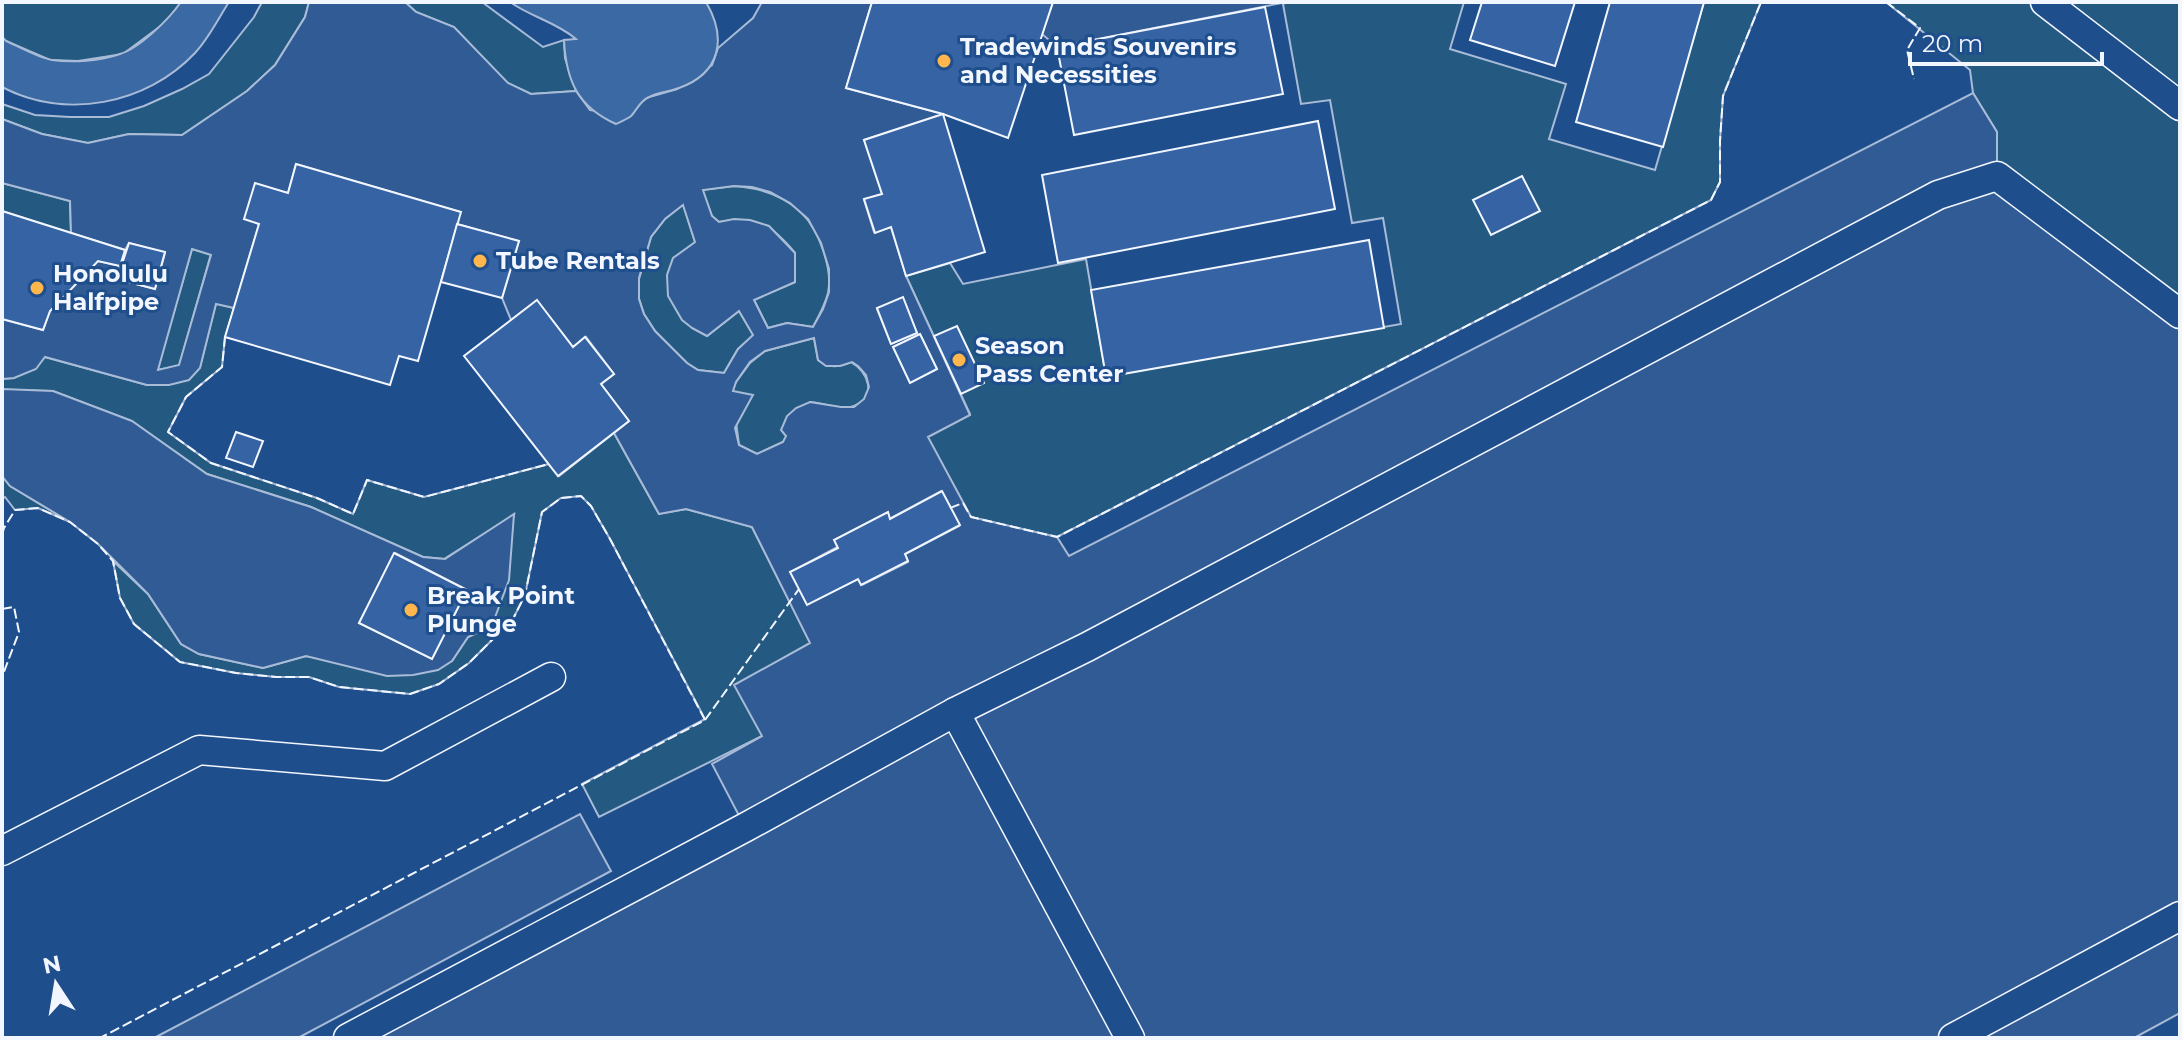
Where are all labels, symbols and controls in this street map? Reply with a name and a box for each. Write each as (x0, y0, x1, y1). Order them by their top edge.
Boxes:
scale bar (1910, 16, 2102, 66)
text: 20 m (1922, 29, 1983, 58)
place label: Tradewinds Souvenirs and Necessities (960, 32, 1237, 89)
marker: Tradewinds Souvenirs and Necessities (935, 52, 953, 70)
place label: Tube Rentals (496, 246, 660, 275)
marker: Tube Rentals (471, 252, 489, 270)
place label: Honolulu Halfpipe (53, 259, 168, 316)
marker: Honolulu Halfpipe (28, 279, 46, 297)
place label: Season Pass Center (975, 331, 1123, 388)
marker: Season Pass Center (950, 351, 968, 369)
place label: Break Point Plunge (427, 581, 575, 638)
marker: Break Point Plunge (402, 601, 420, 619)
north arrow (16, 944, 96, 1024)
text: N (40, 950, 63, 980)

